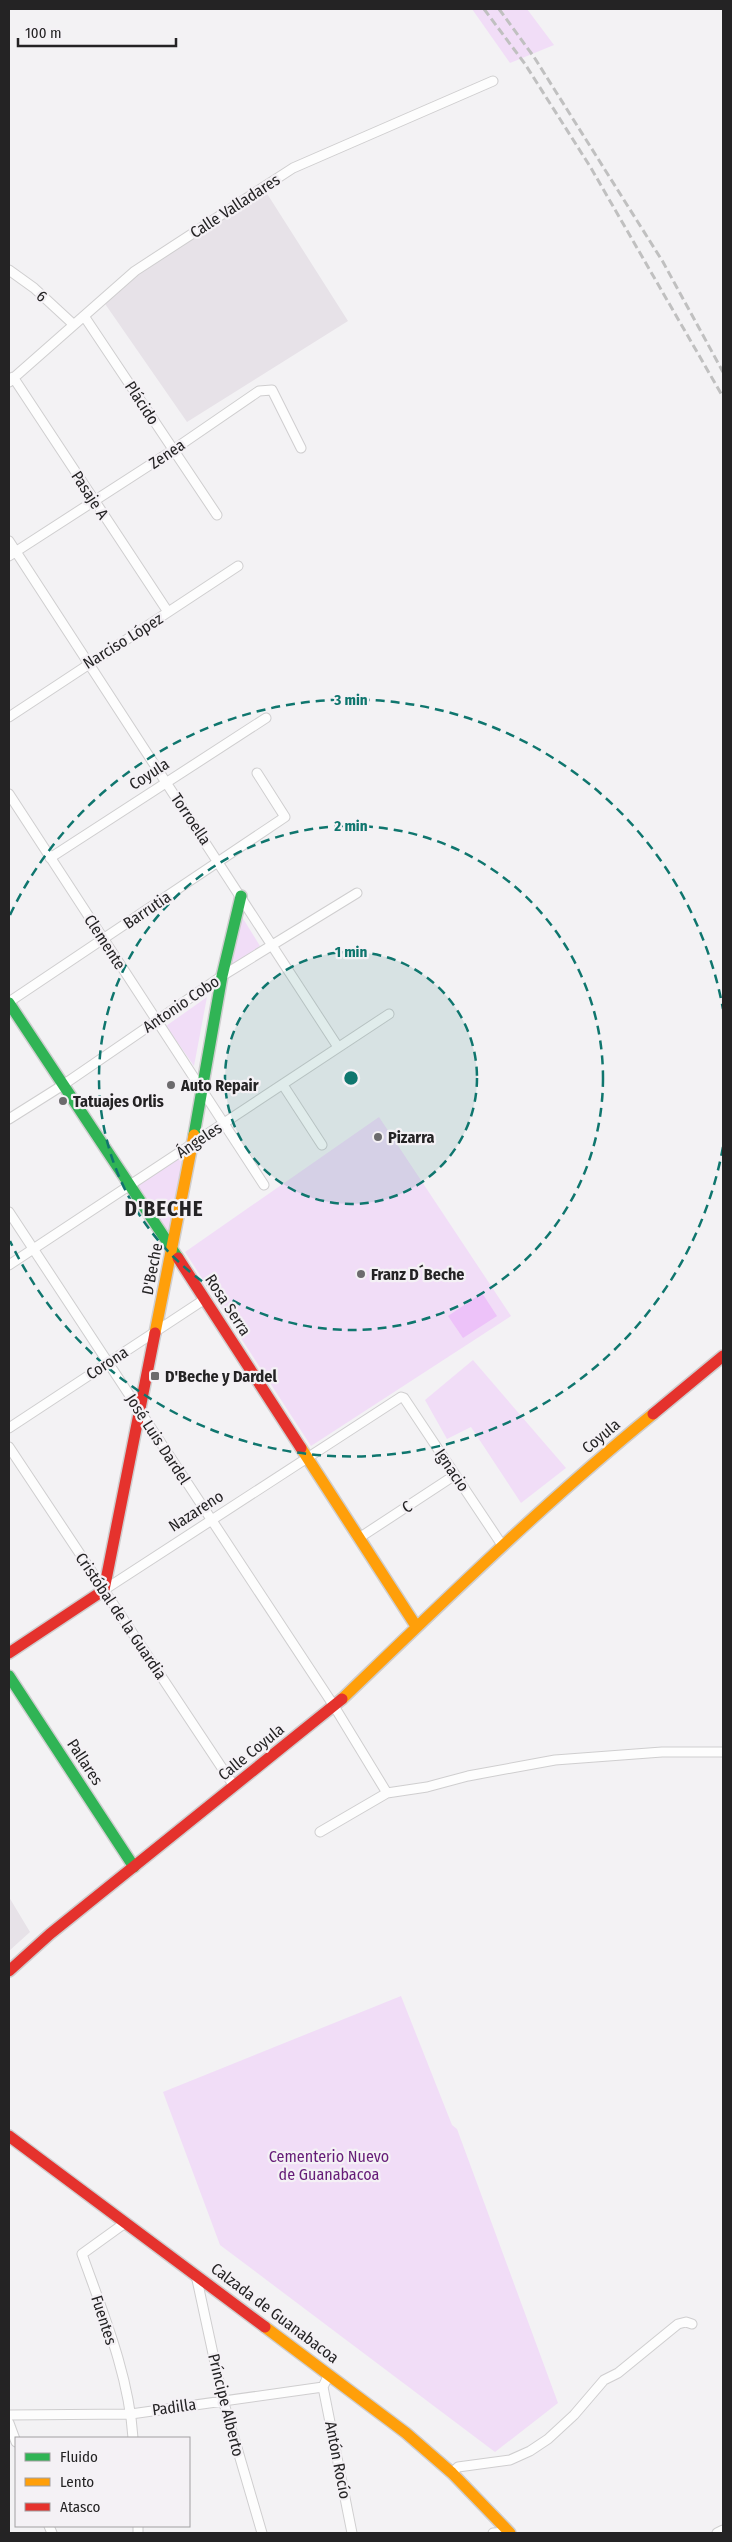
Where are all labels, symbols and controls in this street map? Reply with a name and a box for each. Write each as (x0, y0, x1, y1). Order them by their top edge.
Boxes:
scale bar (18, 15, 175, 47)
text: 100 m (25, 24, 62, 42)
street label: Calle Valladares (186, 170, 284, 242)
street label: 6 (33, 286, 51, 306)
street label: Plácido (121, 378, 163, 428)
street label: Zenea (145, 435, 189, 473)
street label: Pasaje A (67, 467, 113, 523)
street label: Narciso López (80, 609, 166, 673)
text: 3 min (333, 691, 368, 709)
street label: Coyula (126, 754, 173, 794)
street label: Torroella (167, 790, 215, 849)
text: 2 min (333, 817, 368, 835)
street label: Barrutia (120, 887, 175, 933)
street label: Clemente (80, 911, 130, 973)
text: 1 min (335, 943, 367, 961)
street label: Antonio Cobo (139, 972, 223, 1036)
centre of rings (342, 1069, 360, 1087)
place label: Auto Repair (180, 1076, 259, 1095)
marker: Auto Repair (165, 1079, 177, 1091)
place label: Tatuajes Orlis (73, 1092, 164, 1111)
marker: Tatuajes Orlis (57, 1095, 69, 1107)
street label: Ángeles (172, 1118, 226, 1162)
place label: Pizarra (388, 1128, 435, 1147)
marker: Pizarra (372, 1131, 384, 1143)
district label: D'BECHE (124, 1196, 204, 1222)
street label: D'Beche (138, 1241, 166, 1297)
place label: Franz D´Beche (371, 1264, 464, 1284)
marker: Franz D´Beche (355, 1268, 367, 1280)
street label: Rosa Serra (201, 1271, 255, 1339)
street label: Corona (83, 1342, 132, 1384)
place label: D'Beche y Dardel (165, 1367, 277, 1386)
marker: D'Beche y Dardel (149, 1370, 161, 1382)
street label: José Luis Dardel (122, 1390, 194, 1488)
street label: Coyula (578, 1415, 624, 1457)
street label: Ignacio (431, 1445, 473, 1495)
street label: Nazareno (165, 1486, 227, 1536)
street label: C (398, 1497, 416, 1517)
street label: Cristóbal de la Guardia (72, 1549, 171, 1683)
street label: Calle Coyula (214, 1720, 288, 1784)
street label: Pallares (63, 1735, 107, 1789)
park label: Cementerio Nuevo de Guanabacoa (269, 2147, 389, 2184)
street label: Calzada de Guanabacoa (207, 2259, 343, 2367)
street label: Fuentes (87, 2293, 121, 2347)
street label: Príncipe Alberto (204, 2352, 248, 2458)
street label: Padilla (151, 2394, 197, 2419)
street label: Antón Rocío (321, 2420, 355, 2500)
legend (15, 2437, 190, 2527)
text: Fluido (60, 2448, 98, 2466)
text: Lento (60, 2473, 94, 2491)
text: Atasco (60, 2498, 100, 2516)

